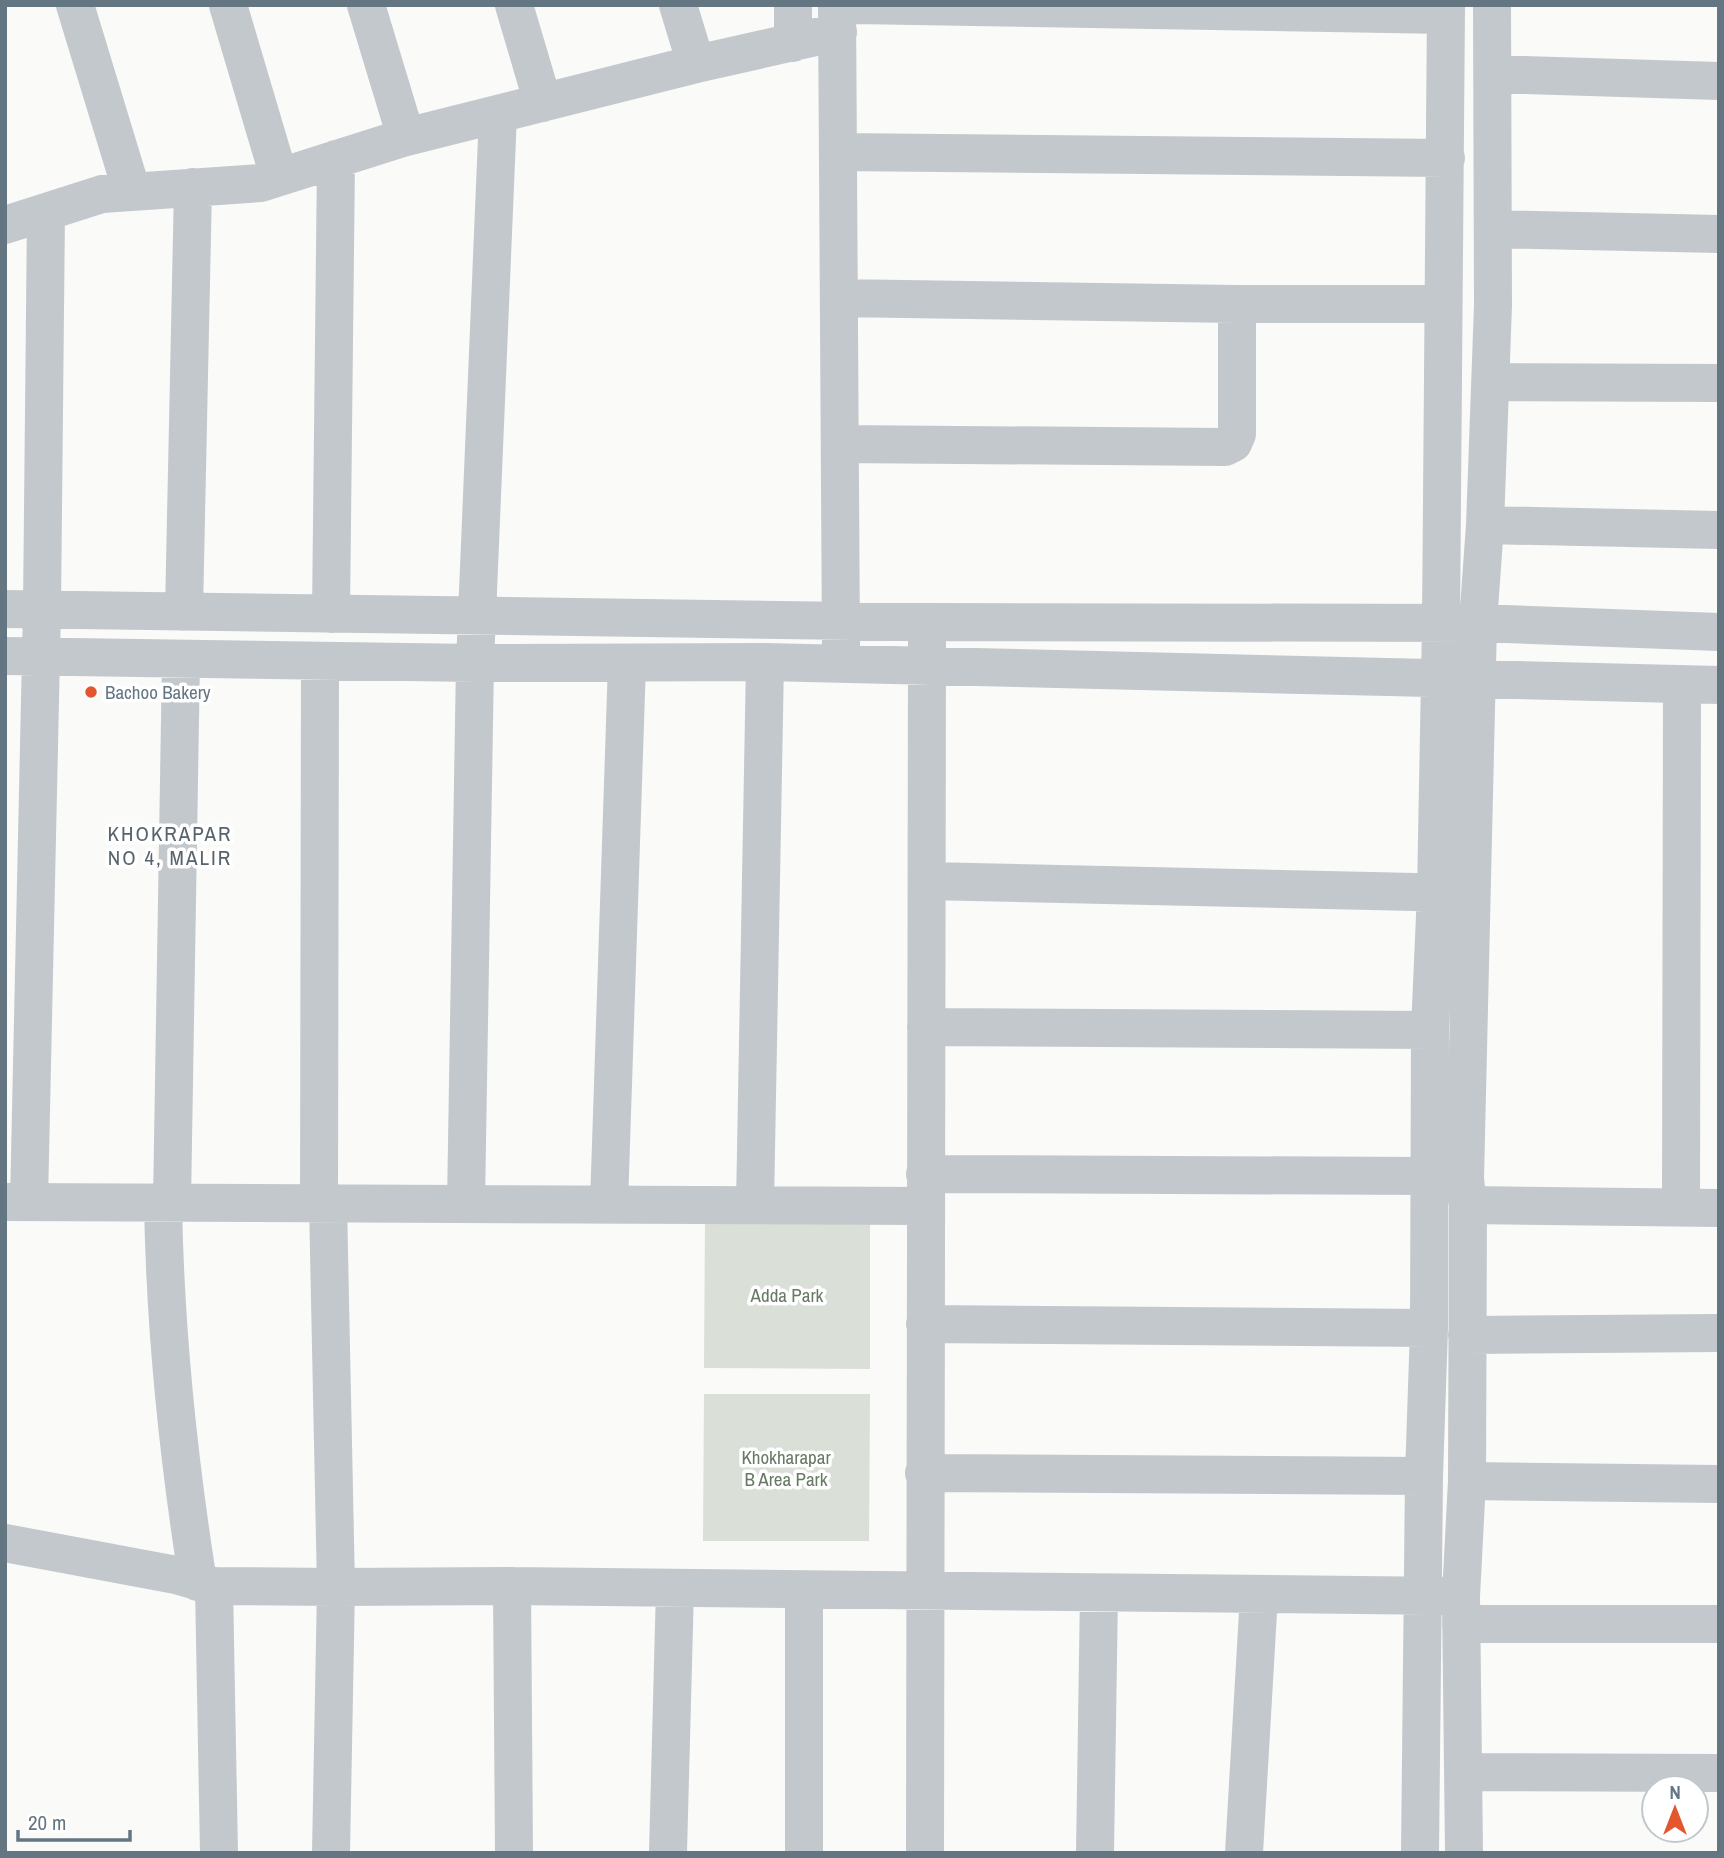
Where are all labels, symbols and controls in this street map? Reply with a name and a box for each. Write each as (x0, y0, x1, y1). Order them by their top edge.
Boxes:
place label: Bachoo Bakery (105, 679, 211, 705)
marker: Bachoo Bakery (83, 684, 99, 700)
district label: KHOKRAPAR NO 4, MALIR (108, 819, 232, 872)
park label: Adda Park (750, 1282, 824, 1308)
park label: Khokharapar B Area Park (741, 1444, 831, 1492)
north arrow (1640, 1774, 1710, 1844)
text: N (1669, 1779, 1681, 1805)
scale bar (18, 1798, 130, 1842)
text: 20 m (28, 1808, 66, 1837)

